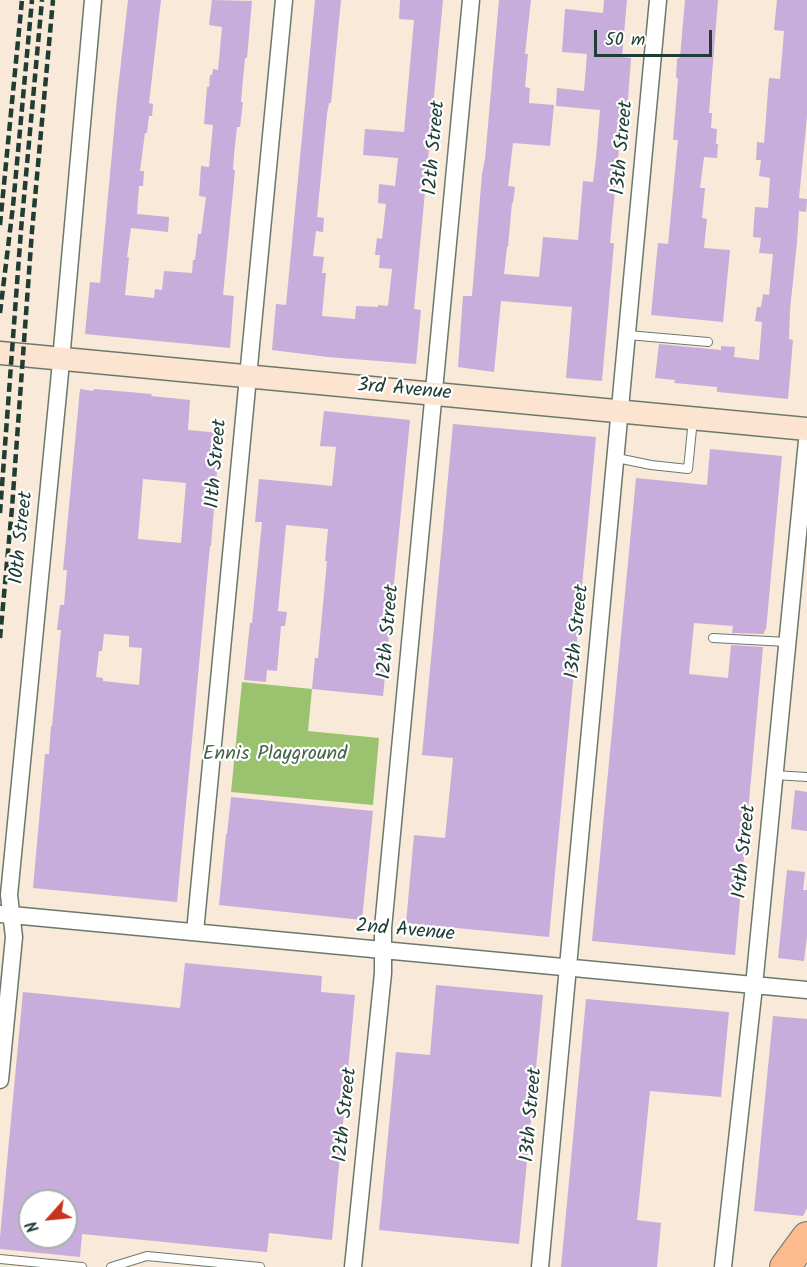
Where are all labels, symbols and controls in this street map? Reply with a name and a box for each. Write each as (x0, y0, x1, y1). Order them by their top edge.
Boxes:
scale bar (597, 18, 716, 56)
text: 50 m (605, 26, 645, 55)
street label: 12th Street (420, 100, 452, 196)
street label: 13th Street (608, 100, 640, 196)
street label: 3rd Avenue (356, 375, 452, 407)
street label: 11th Street (202, 418, 234, 510)
street label: 10th Street (6, 490, 40, 586)
street label: 12th Street (374, 584, 406, 680)
street label: 13th Street (562, 584, 596, 680)
park label: Ennis Playground (203, 744, 347, 768)
street label: 14th Street (729, 804, 763, 900)
street label: 2nd Avenue (355, 916, 455, 948)
street label: 12th Street (330, 1066, 364, 1164)
street label: 13th Street (517, 1067, 549, 1163)
north arrow (18, 1189, 78, 1249)
text: N (20, 1216, 47, 1237)

